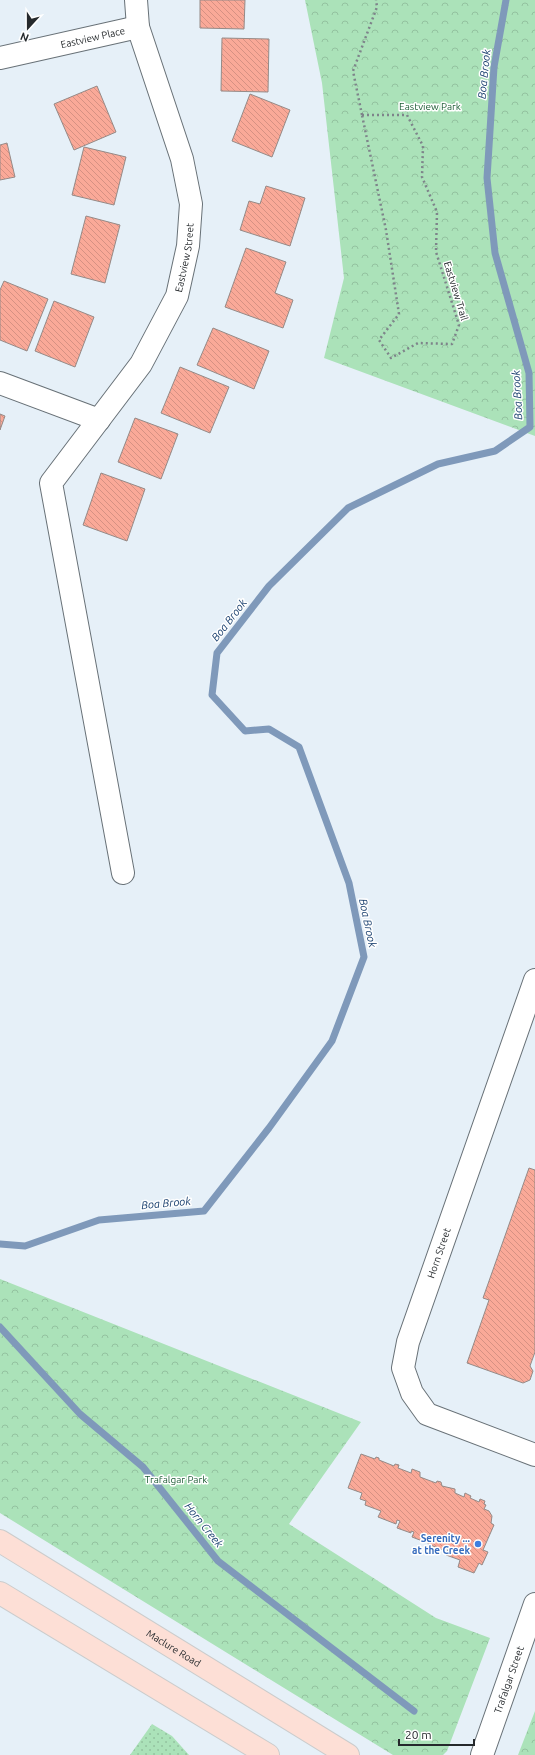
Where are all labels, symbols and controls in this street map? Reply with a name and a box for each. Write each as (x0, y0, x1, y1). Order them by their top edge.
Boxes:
north arrow (8, 8, 48, 48)
street label: Eastview Place (59, 25, 126, 50)
text: N (18, 30, 30, 44)
water label: Boa Brook (475, 48, 493, 99)
park label: Eastview Park (399, 101, 461, 112)
street label: Eastview Street (173, 223, 195, 293)
street label: Eastview Trail (442, 260, 470, 322)
water label: Boa Brook (510, 369, 524, 420)
water label: Boa Brook (209, 596, 249, 643)
water label: Boa Brook (357, 897, 379, 949)
water label: Boa Brook (141, 1195, 192, 1211)
street label: Horn Street (425, 1226, 453, 1280)
park label: Trafalgar Park (145, 1474, 207, 1485)
water label: Horn Creek (182, 1500, 226, 1550)
place label: Serenity ... at the Creek (412, 1533, 471, 1556)
marker: Serenity ... at the Creek (473, 1539, 483, 1549)
street label: Maclure Road (145, 1627, 203, 1669)
street label: Trafalgar Street (492, 1644, 525, 1715)
scale bar (399, 1721, 474, 1747)
text: 20 m (405, 1728, 432, 1741)

